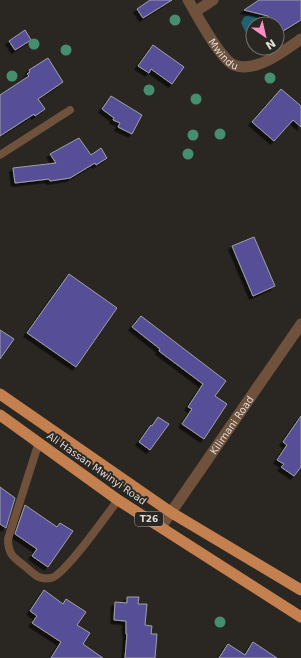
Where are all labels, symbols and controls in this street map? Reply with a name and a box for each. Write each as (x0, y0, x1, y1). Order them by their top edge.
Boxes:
north arrow (245, 16, 285, 56)
text: N (263, 36, 278, 52)
street label: Mwindu (206, 37, 239, 72)
street label: Kilimani Road (208, 394, 256, 456)
street label: Ali Hassan Mwinyi Road (45, 430, 148, 507)
road number: T26 (135, 512, 163, 526)

